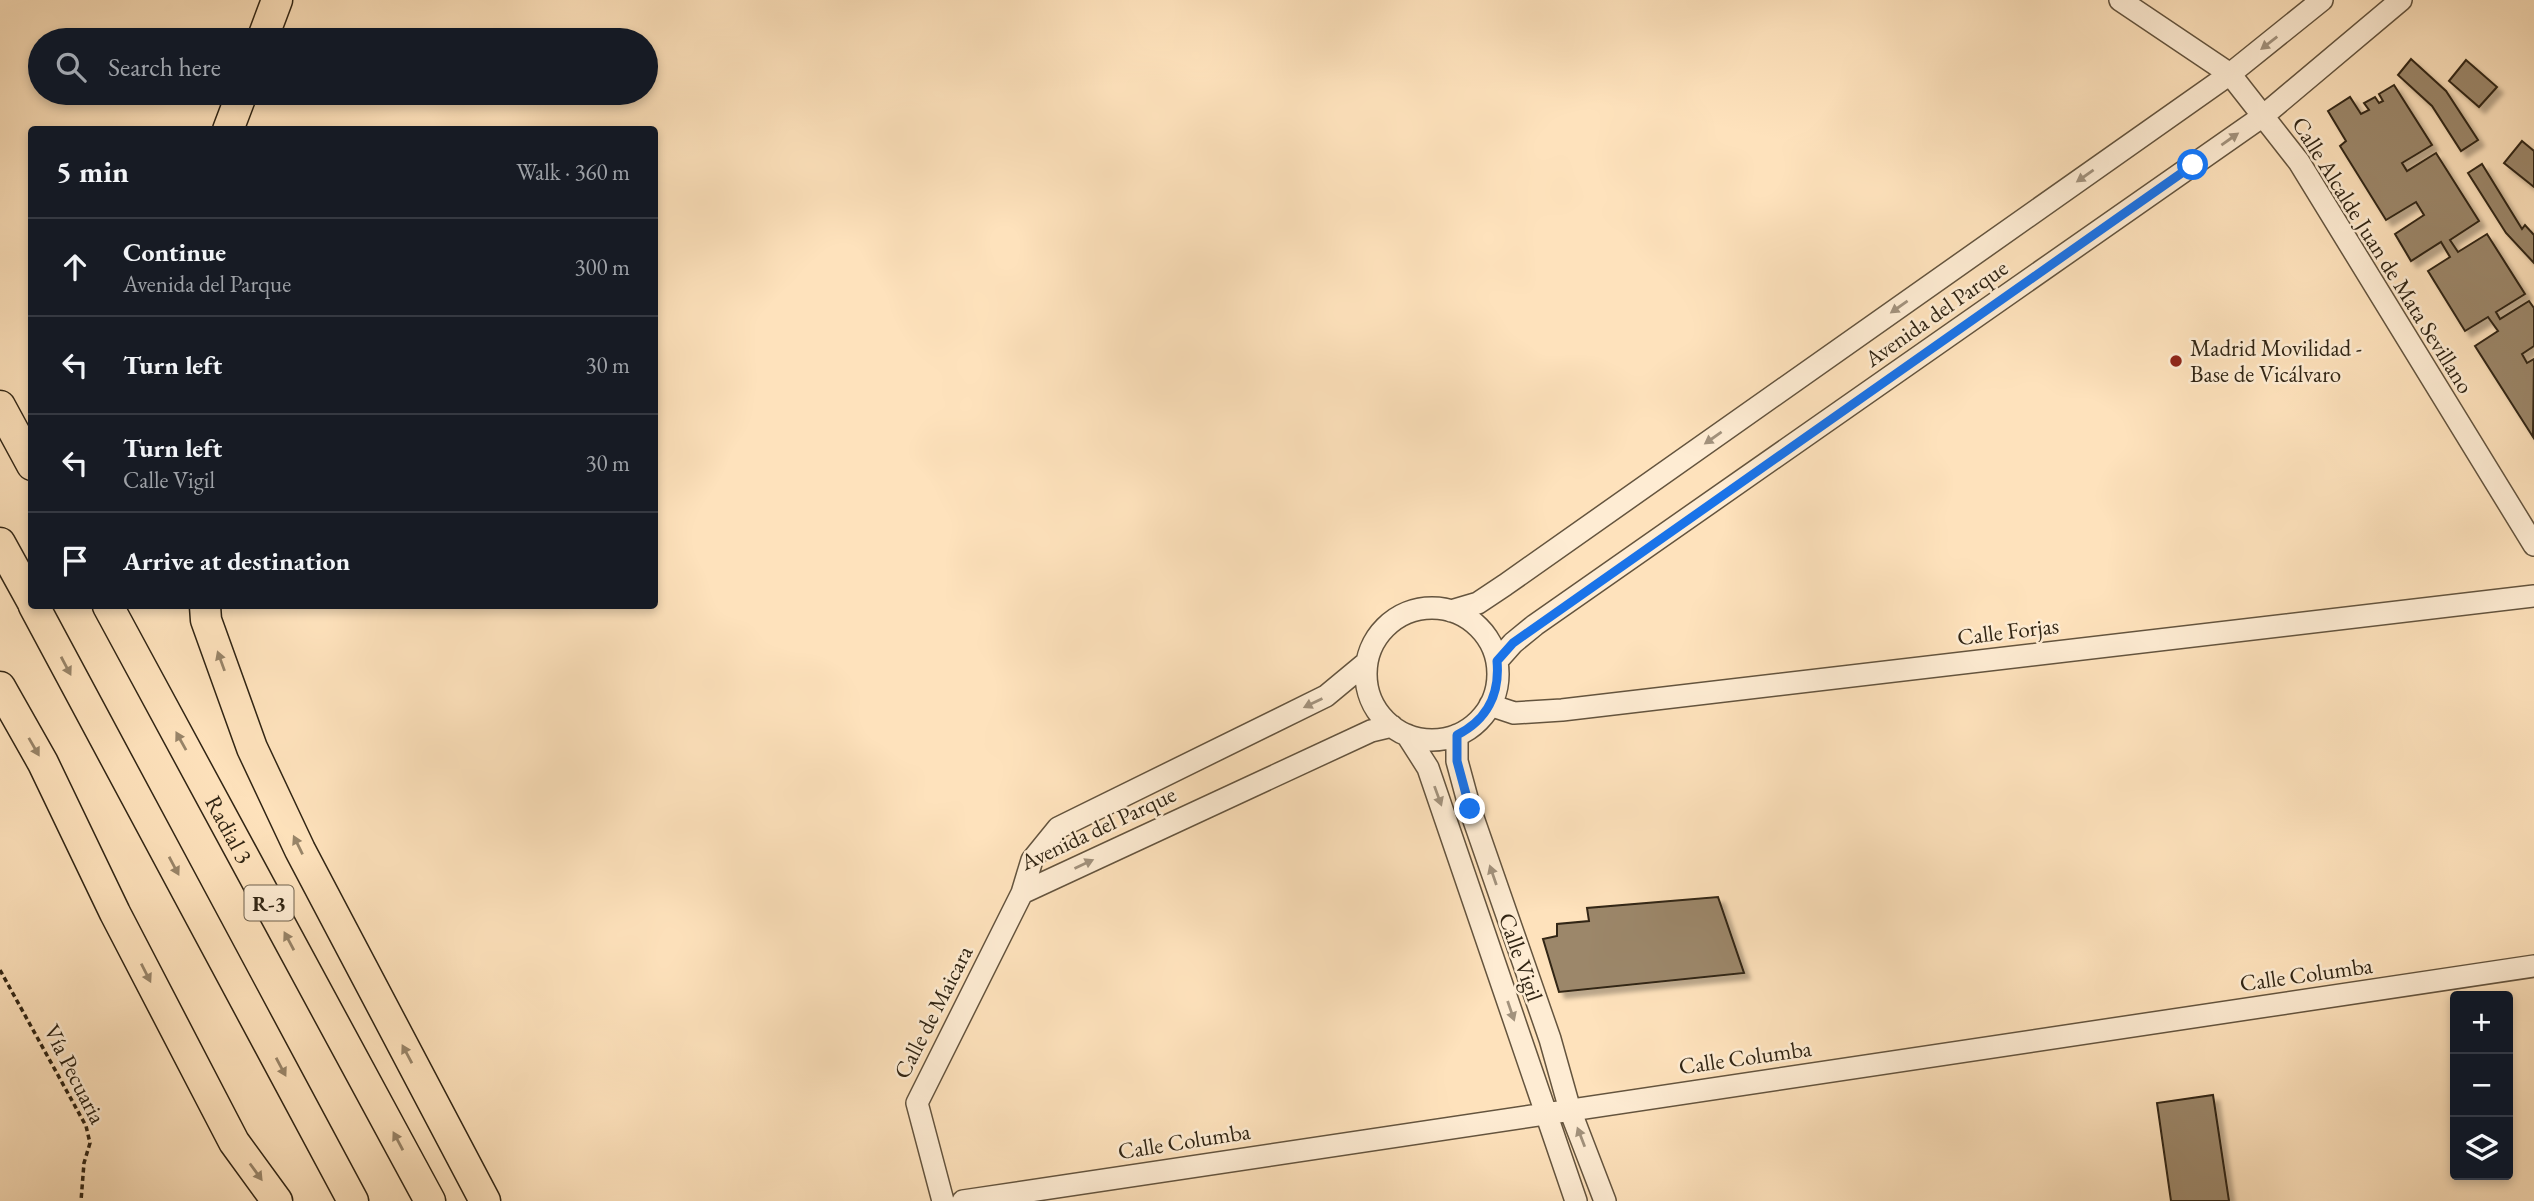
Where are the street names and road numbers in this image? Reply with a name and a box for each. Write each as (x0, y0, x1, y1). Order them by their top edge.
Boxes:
street label: Calle Alcalde Juan de Mata Sevillano (2285, 111, 2481, 399)
street label: Avenida del Parque (1858, 252, 2014, 374)
street label: Calle Forjas (1956, 610, 2060, 652)
street label: Avenida del Parque (1015, 779, 1181, 878)
street label: Radial 3 (198, 790, 260, 869)
road number: R-3 (244, 886, 294, 920)
street label: Calle Vigil (1492, 909, 1550, 1006)
street label: Calle de Maicara (887, 940, 980, 1084)
street label: Calle Columba (2238, 950, 2375, 998)
street label: Vía Pecuaria (37, 1019, 113, 1130)
street label: Calle Columba (1677, 1033, 1814, 1081)
street label: Calle Columba (1116, 1116, 1253, 1166)

